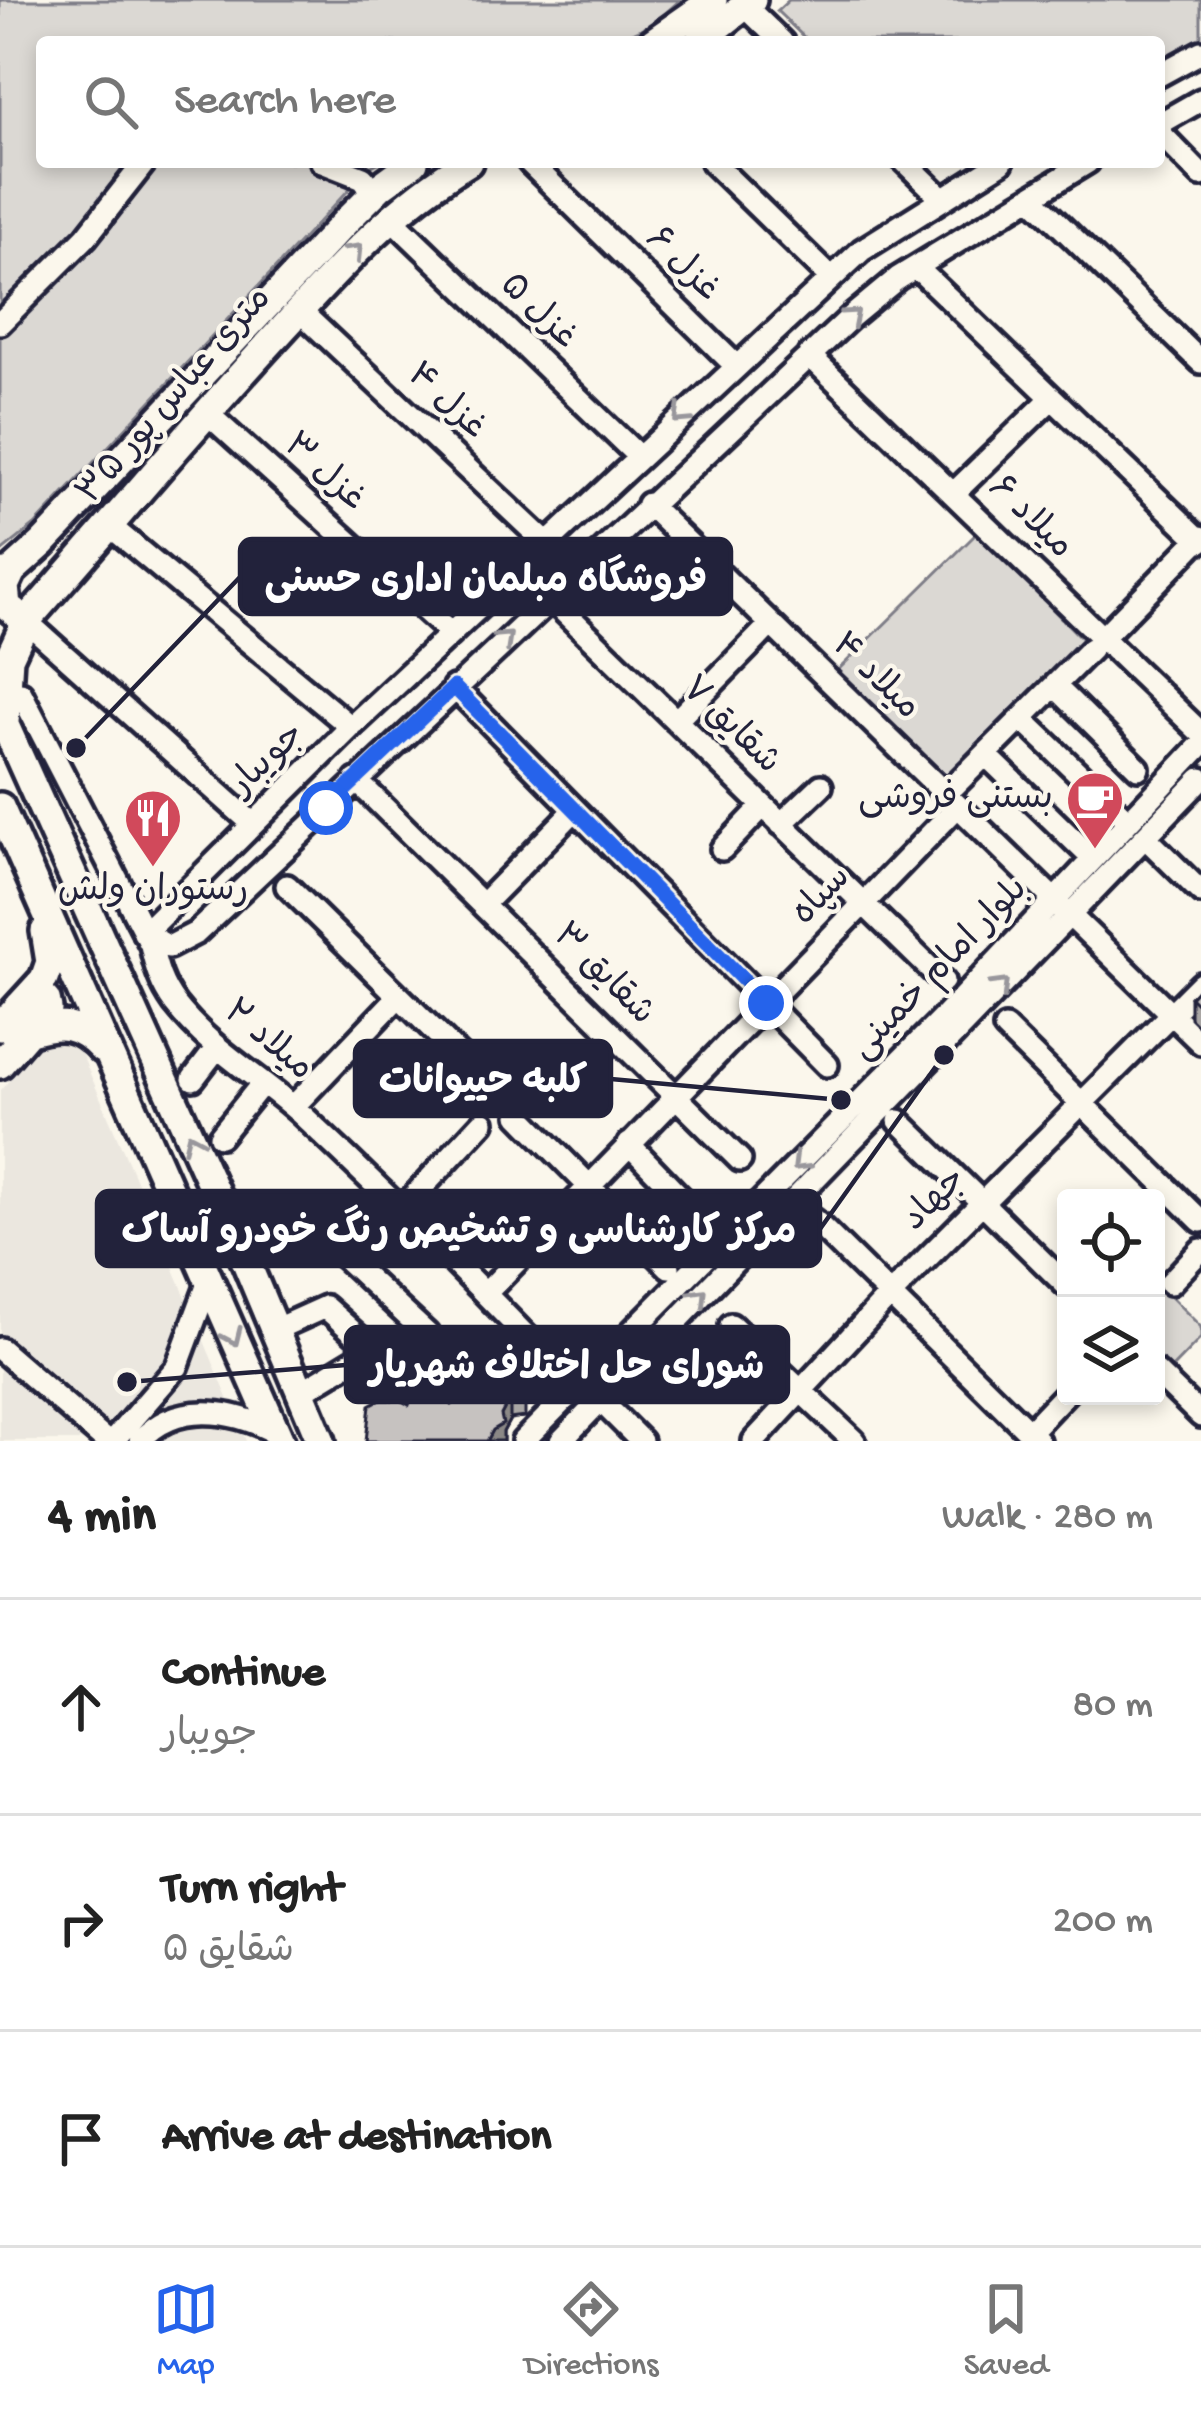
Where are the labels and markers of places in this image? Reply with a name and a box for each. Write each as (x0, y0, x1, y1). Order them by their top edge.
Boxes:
callout: فروشگاه مبلمان اداری حسنی (240, 539, 731, 614)
cafe icon: بستنی فروشی (1064, 769, 1126, 851)
place label: بستنی فروشی (858, 779, 1053, 822)
restaurant icon: رستوران ولش (122, 787, 184, 869)
place label: رستوران ولش (58, 871, 248, 914)
callout: کلبه حییوانات (355, 1041, 611, 1116)
callout: مرکز کارشناسی و تشخیص رنگ خودرو آساک (97, 1191, 820, 1266)
callout: شورای حل اختلاف شهریار (346, 1327, 788, 1402)

